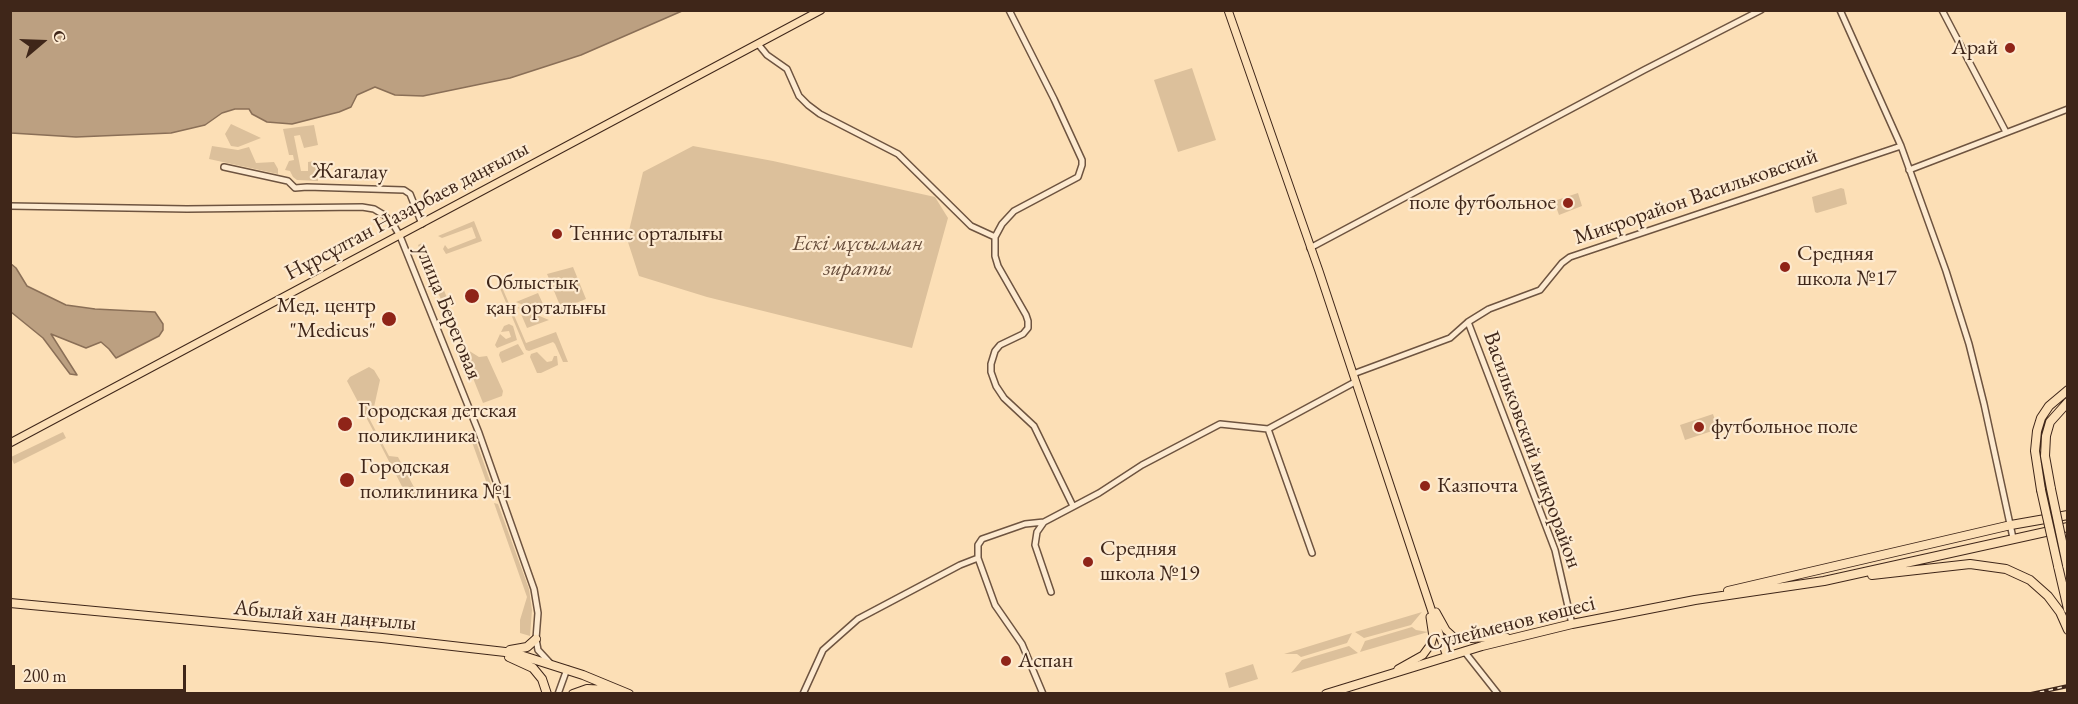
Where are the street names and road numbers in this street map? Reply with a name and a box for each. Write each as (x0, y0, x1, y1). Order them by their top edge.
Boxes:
street label: Нұрсұлтан Назарбаев даңғылы (281, 135, 533, 287)
street label: Микрорайон Васильковский (1571, 143, 1821, 251)
street label: Жагалау (312, 158, 388, 186)
street label: улица Береговая (409, 240, 487, 384)
street label: Васильковский микрорайон (1477, 328, 1587, 572)
street label: Сүлейменов көшесі (1424, 590, 1598, 658)
street label: Абылай хан даңғылы (233, 595, 417, 637)

